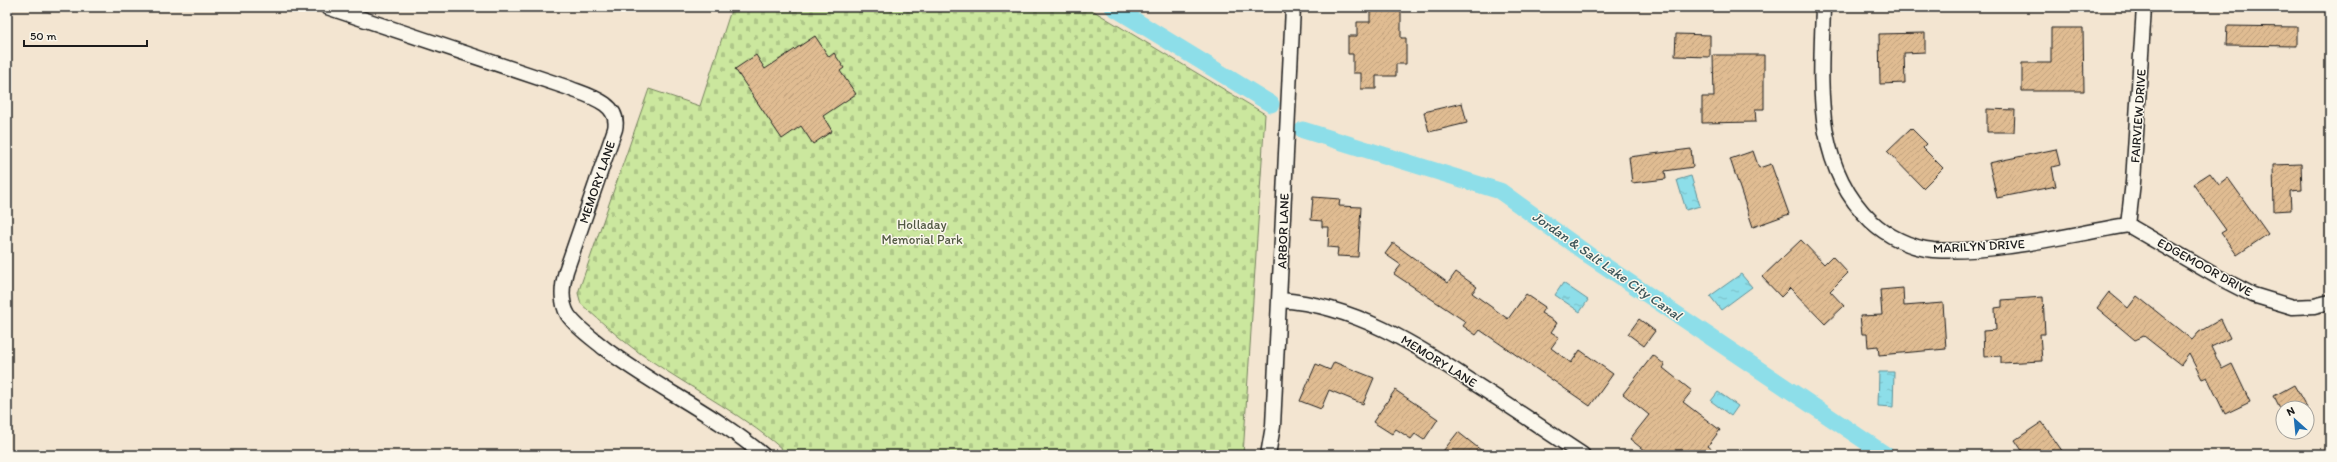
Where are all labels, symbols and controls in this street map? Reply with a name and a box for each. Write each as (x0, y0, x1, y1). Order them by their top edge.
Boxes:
scale bar (24, 22, 147, 48)
text: 50 m (30, 29, 56, 43)
street label: FAIRVIEW DRIVE (2127, 68, 2149, 164)
street label: MEMORY LANE (576, 139, 618, 225)
street label: ARBOR LANE (1274, 193, 1292, 269)
water label: Jordan & Salt Lake City Canal (1529, 208, 1686, 325)
park label: Holladay Memorial Park (881, 217, 963, 247)
street label: EDGEMOOR DRIVE (2155, 235, 2255, 299)
street label: MARILYN DRIVE (1933, 236, 2025, 256)
street label: MEMORY LANE (1398, 332, 1480, 390)
north arrow (2275, 400, 2315, 440)
text: N (2284, 404, 2297, 419)

